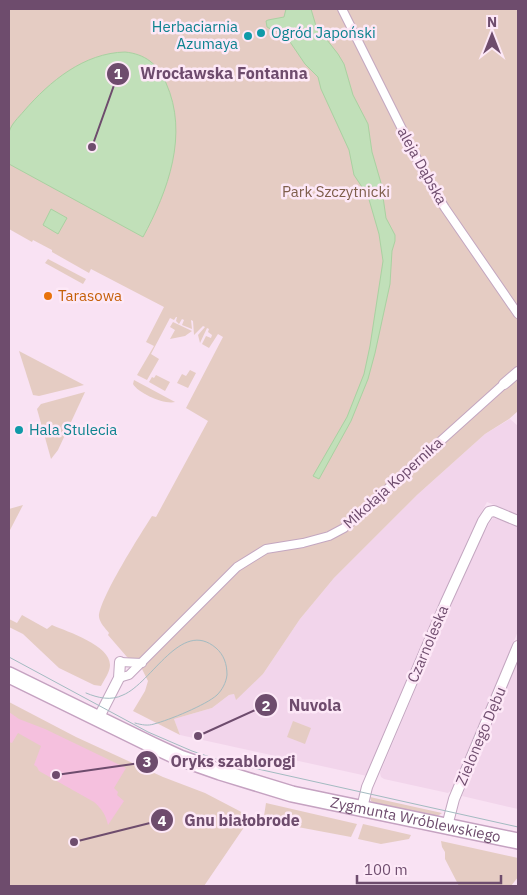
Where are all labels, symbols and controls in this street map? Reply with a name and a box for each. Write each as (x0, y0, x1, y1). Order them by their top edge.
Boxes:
north arrow (467, 10, 517, 60)
text: N (487, 13, 497, 31)
place label: Herbaciarnia Azumaya (152, 17, 238, 53)
place label: Ogród Japoński (271, 23, 376, 42)
marker: Ogród Japoński (255, 27, 267, 39)
marker: Herbaciarnia Azumaya (242, 30, 254, 42)
callout: Wrocławska Fontanna (105, 58, 318, 89)
text: Wrocławska Fontanna (140, 63, 308, 83)
text: 1 (113, 64, 123, 83)
street label: aleja Dąbska (393, 124, 451, 208)
park label: Park Szczytnicki (282, 182, 390, 201)
place label: Tarasowa (58, 286, 122, 305)
marker: Tarasowa (42, 290, 54, 302)
place label: Hala Stulecia (29, 420, 117, 439)
marker: Hala Stulecia (13, 424, 25, 436)
street label: Mikołaja Kopernika (339, 433, 446, 532)
street label: Czarnoleska (403, 602, 452, 685)
street label: Zielonego Dębu (451, 684, 510, 788)
callout: Nuvola (253, 690, 351, 721)
text: Nuvola (289, 695, 341, 715)
text: 2 (261, 696, 271, 715)
callout: Oryks szablorogi (135, 746, 305, 777)
text: Oryks szablorogi (170, 751, 296, 771)
text: 3 (142, 752, 152, 771)
street label: Zygmunta Wróblewskiego (329, 792, 503, 846)
callout: Gnu białobrode (149, 805, 310, 836)
text: Gnu białobrode (184, 810, 300, 830)
text: 4 (157, 811, 167, 830)
scale bar (357, 852, 501, 884)
text: 100 m (364, 860, 408, 879)

